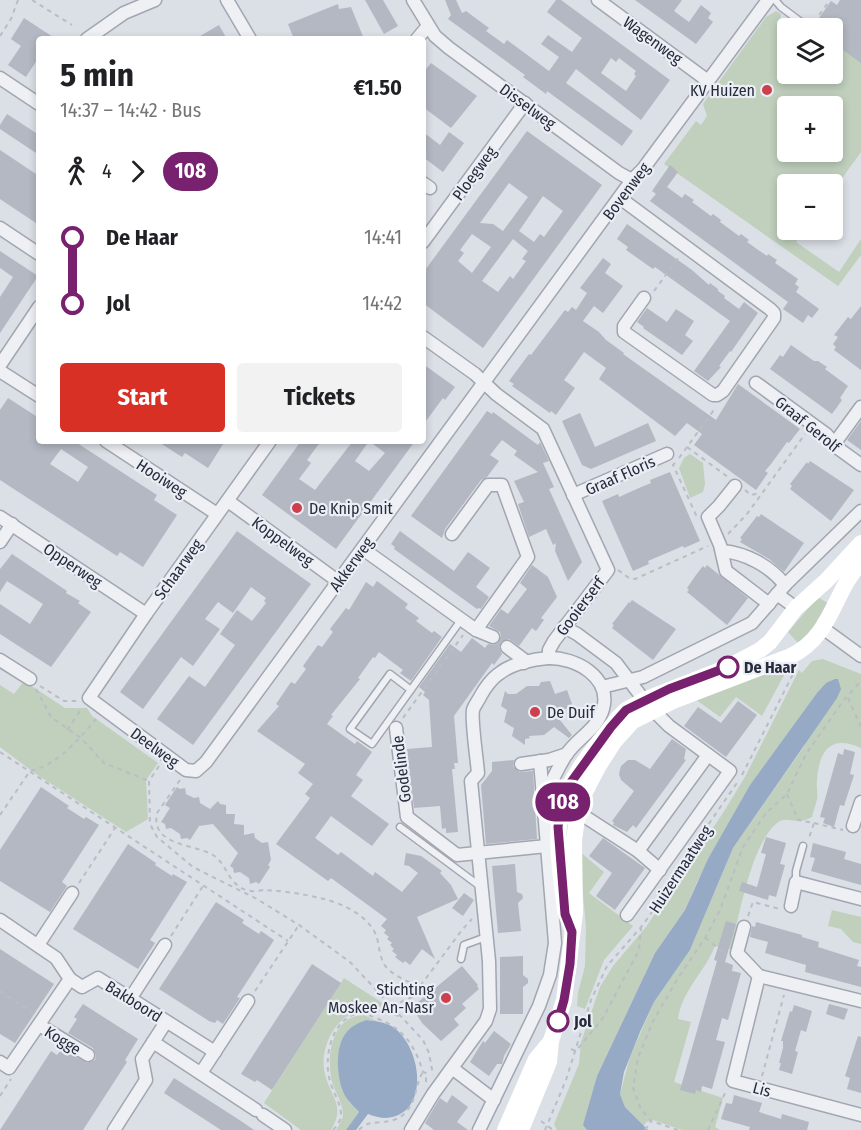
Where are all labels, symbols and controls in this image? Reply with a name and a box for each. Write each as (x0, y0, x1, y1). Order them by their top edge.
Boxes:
street label: Wagenweg (619, 13, 686, 69)
map controls (777, 18, 843, 240)
button: layers (777, 18, 843, 84)
text: 5 min (60, 55, 134, 95)
text: €1.50 (353, 74, 402, 101)
street label: Disselweg (496, 80, 560, 133)
place label: KV Huizen (690, 81, 755, 100)
marker: KV Huizen (760, 83, 774, 97)
button: + (777, 96, 843, 162)
text: 14:37 – 14:42 · Bus (60, 98, 201, 122)
street label: Ploegweg (448, 142, 501, 204)
icon: walk (60, 155, 93, 188)
icon: forward (121, 155, 154, 188)
text: 108 (175, 158, 206, 184)
text: 4 (102, 159, 112, 183)
street label: Bovenweg (599, 159, 654, 224)
button: − (777, 174, 843, 240)
text: De Haar (106, 224, 178, 251)
text: 14:41 (364, 225, 402, 249)
text: Jol (106, 290, 130, 317)
text: 14:42 (362, 291, 402, 315)
button: Start (60, 363, 225, 432)
button: Tickets (237, 363, 402, 432)
street label: Graaf Gerolf (771, 392, 845, 457)
street label: Graaf Floris (582, 452, 658, 499)
street label: Hooiweg (133, 455, 191, 502)
place label: De Knip Smit (309, 499, 393, 518)
marker: De Knip Smit (290, 501, 304, 515)
street label: Koppelweg (248, 513, 318, 570)
street label: Akkerweg (325, 533, 378, 595)
street label: Schaarweg (150, 535, 207, 603)
street label: Opperweg (40, 539, 106, 592)
street label: Gooierserf (552, 572, 609, 639)
marker: De Haar (717, 656, 739, 678)
place label: De Haar (744, 658, 796, 677)
place label: De Duif (547, 703, 596, 722)
marker: De Duif (528, 705, 542, 719)
street label: Deelweg (127, 723, 183, 772)
street label: Godelinde (388, 734, 415, 803)
line badge: 108 (528, 782, 598, 822)
text: 108 (547, 789, 579, 815)
street label: Huizermaatweg (645, 821, 716, 917)
street label: Bakboord (102, 977, 166, 1026)
place label: Stichting Moskee An-Nasr (328, 980, 434, 1017)
marker: Stichting Moskee An-Nasr (439, 991, 453, 1005)
marker: Jol (547, 1010, 569, 1032)
place label: Jol (573, 1012, 592, 1031)
street label: Kogge (41, 1022, 85, 1059)
street label: Lis (751, 1078, 773, 1101)

